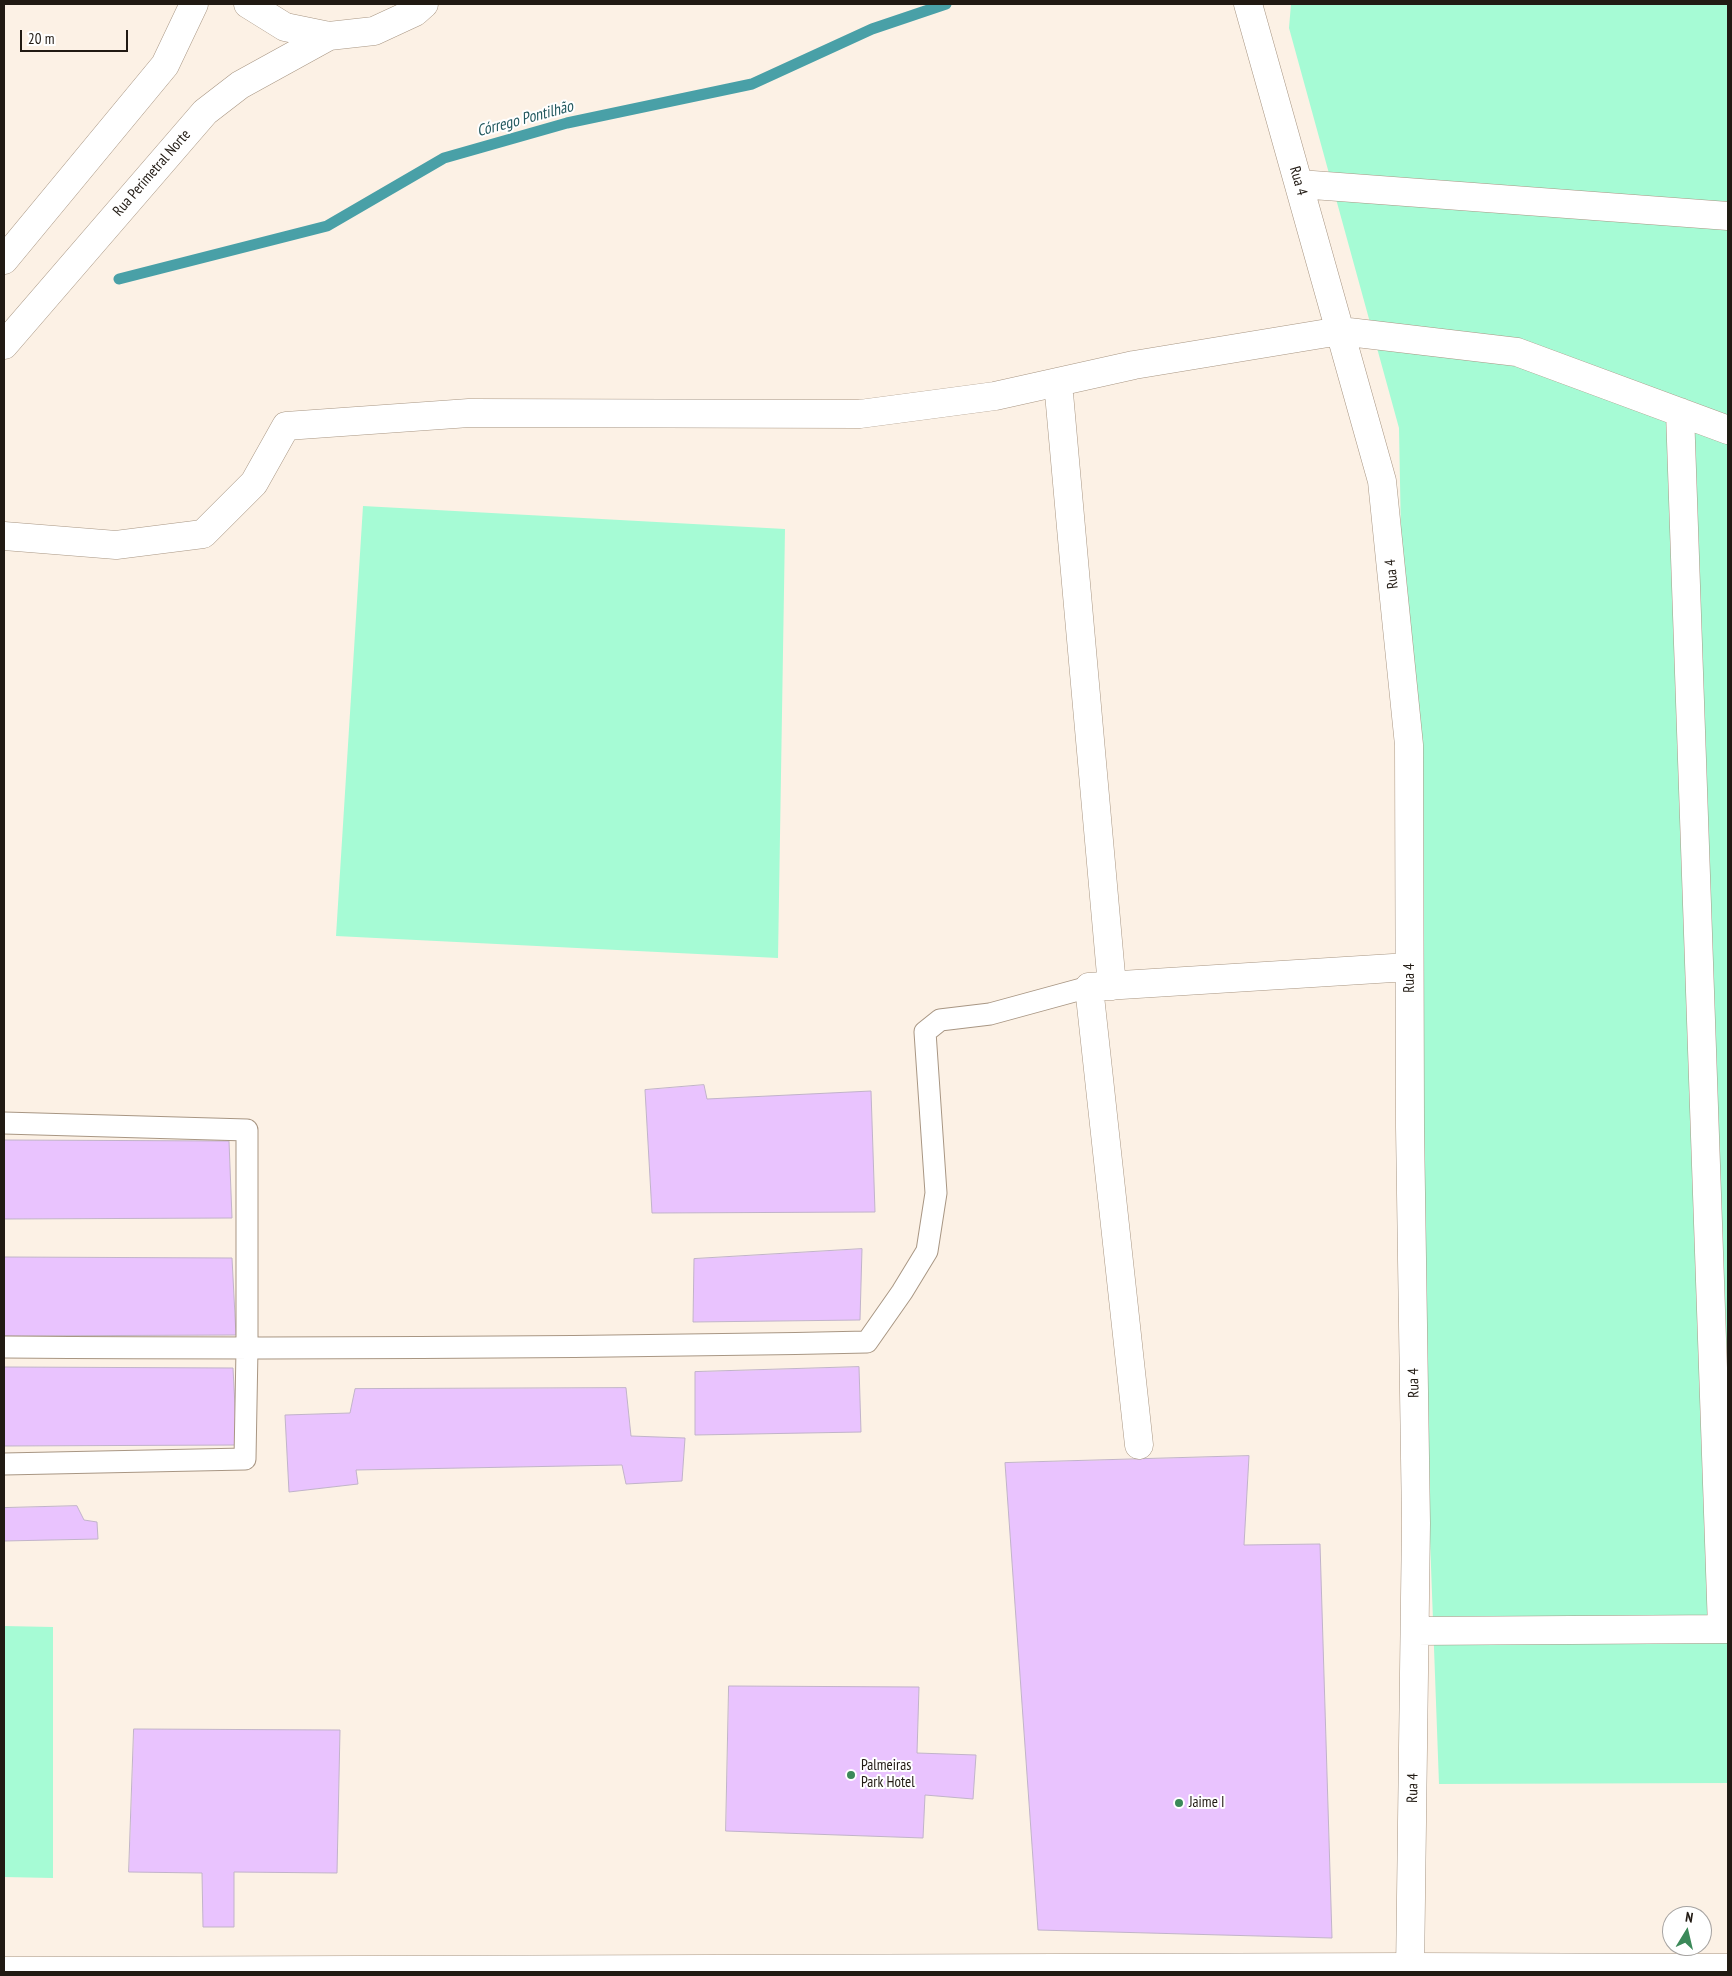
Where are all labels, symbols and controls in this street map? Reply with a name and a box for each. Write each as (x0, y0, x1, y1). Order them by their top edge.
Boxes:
scale bar (22, 20, 130, 52)
text: 20 m (28, 29, 54, 48)
water label: Córrego Pontilhão (475, 97, 575, 141)
street label: Rua Perimetral Norte (109, 126, 195, 220)
street label: Rua 4 (1285, 164, 1311, 198)
street label: Rua 4 (1382, 558, 1402, 590)
street label: Rua 4 (1401, 963, 1419, 993)
street label: Rua 4 (1405, 1368, 1423, 1398)
place label: Palmeiras Park Hotel (861, 1757, 915, 1792)
marker: Palmeiras Park Hotel (845, 1769, 857, 1781)
street label: Rua 4 (1404, 1773, 1422, 1803)
place label: Jaime I (1189, 1794, 1225, 1812)
marker: Jaime I (1173, 1797, 1185, 1809)
north arrow (1662, 1906, 1712, 1956)
text: N (1684, 1908, 1694, 1927)

